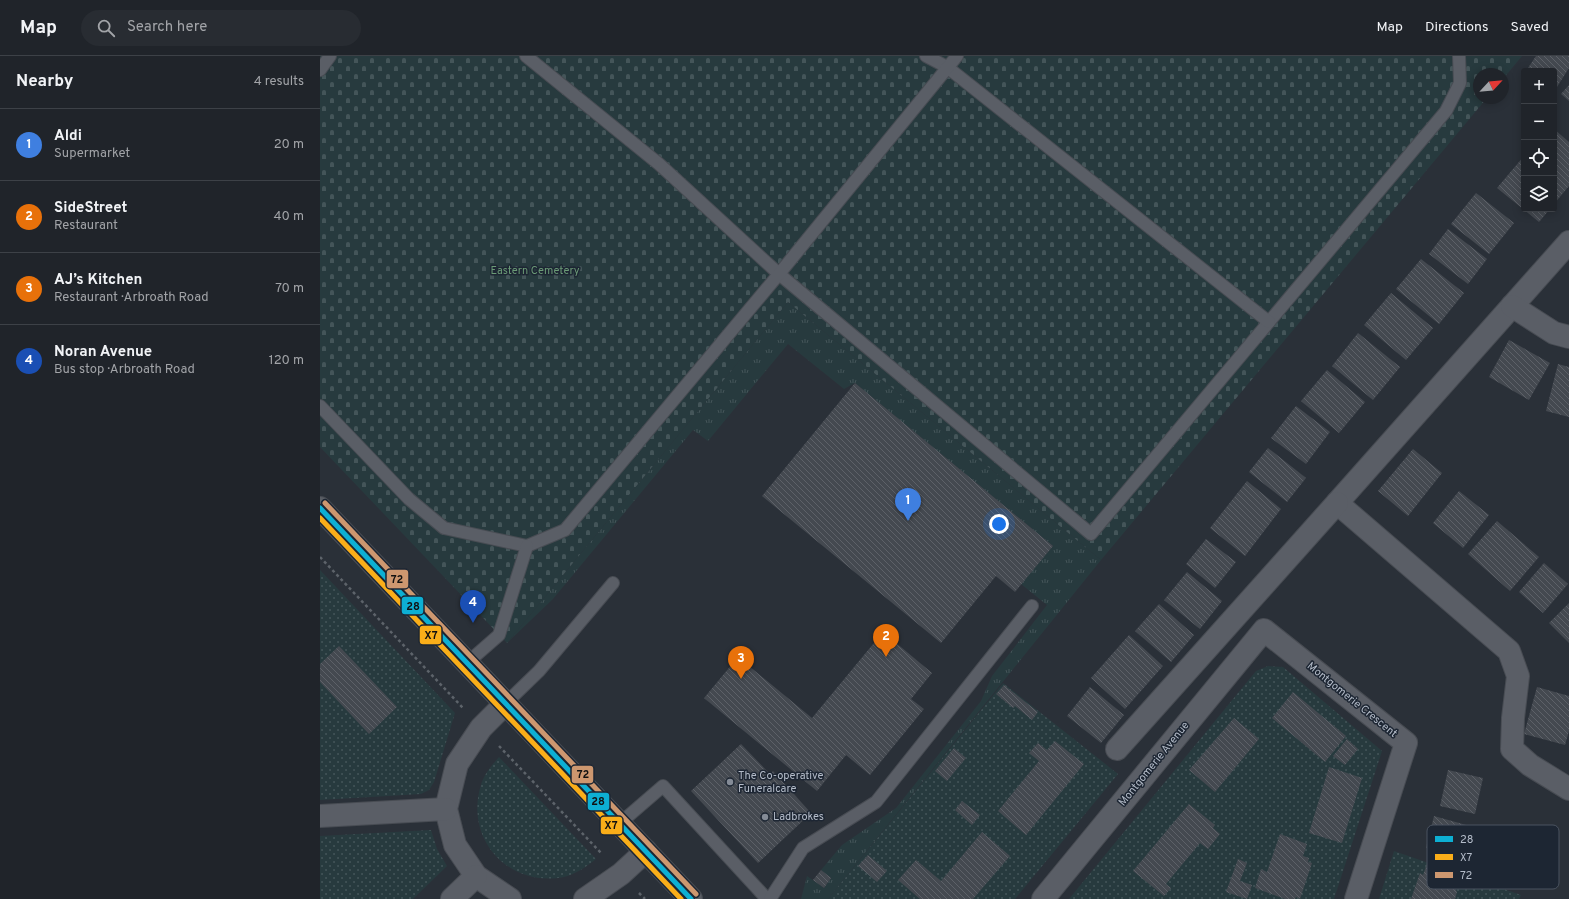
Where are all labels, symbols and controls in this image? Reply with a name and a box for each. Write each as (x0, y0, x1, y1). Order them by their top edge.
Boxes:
search box (81, 10, 361, 46)
text: Map (20, 16, 57, 40)
icon: search (95, 17, 117, 39)
text: Search here (127, 18, 207, 37)
text: Map (1377, 19, 1403, 36)
text: Directions (1425, 19, 1489, 36)
text: Saved (1511, 19, 1549, 36)
north arrow (1473, 68, 1509, 104)
map controls (1521, 68, 1557, 212)
button: + (1521, 68, 1557, 104)
text: Nearby (16, 71, 73, 93)
text: 4 results (254, 74, 304, 90)
button: − (1521, 104, 1557, 140)
text: Aldi (54, 127, 82, 146)
text: 1 (26, 137, 32, 153)
text: 20 m (274, 137, 304, 153)
button: locate (1521, 140, 1557, 176)
text: Supermarket (54, 146, 130, 162)
button: layers (1521, 176, 1557, 212)
text: SideStreet (54, 199, 127, 218)
text: 2 (25, 209, 33, 225)
text: 40 m (274, 209, 304, 225)
text: Restaurant (54, 218, 118, 234)
park label: Eastern Cemetery (490, 264, 580, 278)
text: AJ’s Kitchen (54, 271, 142, 290)
text: 3 (25, 281, 33, 297)
text: 70 m (275, 281, 304, 297)
text: Restaurant · Arbroath Road (54, 290, 209, 306)
text: Noran Avenue (54, 343, 152, 362)
text: 4 (25, 353, 33, 369)
text: 120 m (269, 353, 304, 369)
text: Bus stop · Arbroath Road (54, 362, 195, 378)
pin: 1 (895, 488, 921, 521)
your location (989, 514, 1009, 534)
line badge: 72 (386, 569, 409, 589)
text: 72 (391, 573, 403, 587)
pin: 4 (460, 590, 486, 623)
line badge: 28 (401, 596, 424, 615)
text: 28 (406, 600, 420, 614)
pin: 2 (873, 624, 899, 657)
line badge: X7 (419, 625, 442, 645)
text: X7 (424, 629, 438, 643)
pin: 3 (728, 646, 754, 679)
street label: Montgomerie Crescent (1304, 659, 1400, 741)
street label: Montgomerie Avenue (1116, 719, 1192, 809)
line badge: 72 (571, 765, 594, 784)
text: 72 (577, 768, 589, 782)
place label: The Co-operative Funeralcare (738, 769, 824, 796)
marker: The Co-operative Funeralcare (725, 777, 735, 787)
line badge: 28 (587, 792, 610, 811)
text: 28 (591, 795, 605, 809)
place label: Ladbrokes (773, 810, 824, 824)
marker: Ladbrokes (760, 812, 770, 822)
line badge: X7 (600, 816, 623, 835)
text: X7 (604, 819, 618, 833)
legend (1427, 825, 1559, 889)
text: 28 (1460, 833, 1473, 847)
text: X7 (1460, 851, 1472, 865)
text: 72 (1460, 869, 1472, 883)

